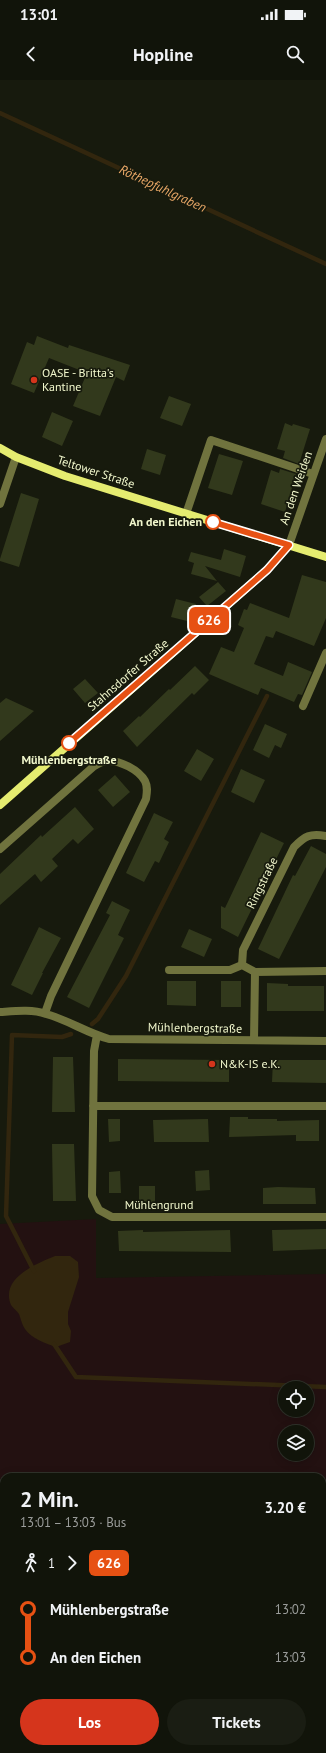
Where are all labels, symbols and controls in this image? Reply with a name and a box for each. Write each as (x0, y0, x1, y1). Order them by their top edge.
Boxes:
text: 13:01 (20, 5, 58, 24)
icon: back (20, 43, 42, 65)
text: Hopline (133, 43, 193, 66)
icon: search (284, 43, 306, 65)
water label: Röthepfuhlgraben (116, 161, 209, 216)
place label: OASE - Britta's Kantine (42, 365, 114, 394)
marker: OASE - Britta's Kantine (29, 375, 39, 385)
street label: An den Weiden (276, 449, 315, 527)
street label: Teltower Straße (55, 452, 137, 491)
place label: An den Eichen (129, 514, 202, 529)
marker: An den Eichen (205, 514, 221, 530)
line badge: 626 (186, 607, 232, 633)
text: 626 (197, 611, 221, 629)
street label: Stahnsdorfer Straße (84, 635, 171, 714)
marker: Mühlenbergstraße (61, 735, 77, 751)
place label: Mühlenbergstraße (21, 752, 117, 767)
street label: Ringstraße (243, 854, 281, 911)
street label: Mühlenbergstraße (148, 1019, 242, 1036)
place label: N&K-IS e.K. (220, 1056, 280, 1071)
marker: N&K-IS e.K. (207, 1059, 217, 1069)
street label: Mühlengrund (125, 1197, 193, 1212)
map controls (278, 1381, 314, 1461)
button: locate (278, 1381, 314, 1417)
button: layers (278, 1425, 314, 1461)
text: 2 Min. (20, 1485, 79, 1513)
text: 3.20 € (264, 1498, 306, 1517)
text: 13:01 – 13:03 · Bus (20, 1514, 126, 1531)
icon: walk (20, 1552, 42, 1574)
icon: forward (61, 1552, 83, 1574)
text: 626 (97, 1554, 121, 1572)
text: 1 (48, 1555, 55, 1572)
text: Mühlenbergstraße (50, 1600, 169, 1619)
text: 13:02 (275, 1601, 306, 1618)
text: An den Eichen (50, 1648, 141, 1667)
text: 13:03 (275, 1649, 306, 1666)
button: Los (20, 1699, 159, 1745)
button: Tickets (167, 1699, 306, 1745)

